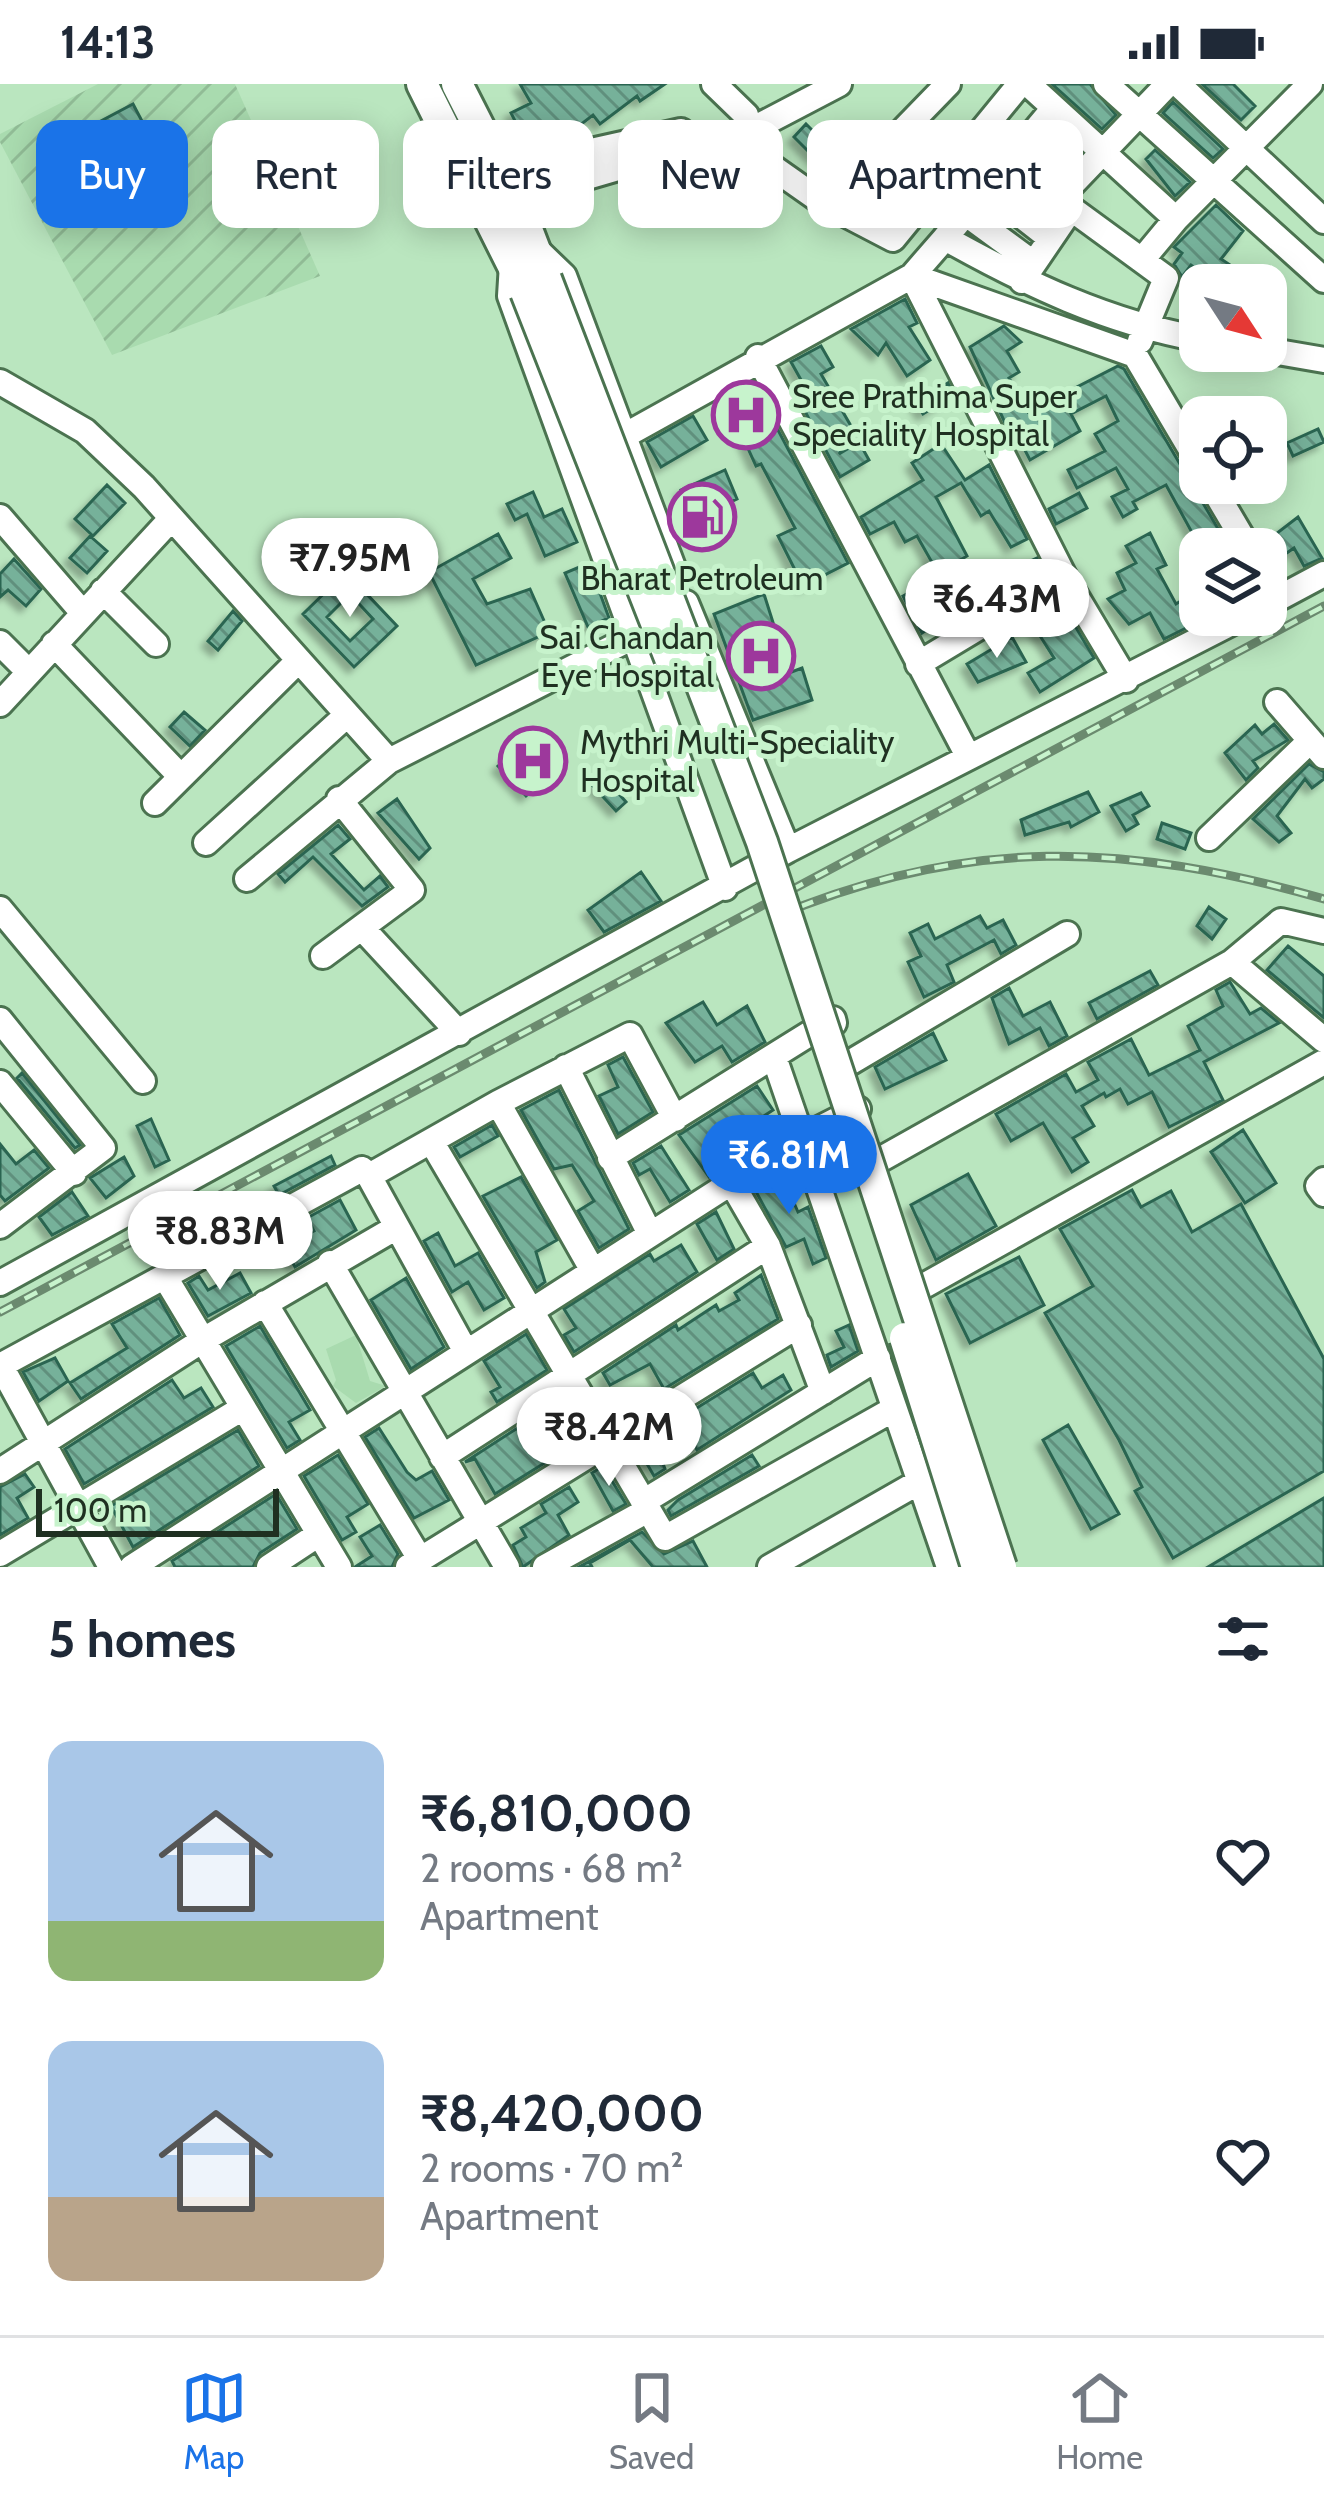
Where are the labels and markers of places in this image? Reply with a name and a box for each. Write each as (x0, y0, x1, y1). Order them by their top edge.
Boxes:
place label: Sree Prathima Super Speciality Hospital (792, 376, 1077, 454)
hospital icon: Sree Prathima Super Speciality Hospital (711, 380, 781, 450)
fuel station icon: Bharat Petroleum (667, 482, 737, 552)
pin: ₹7.95M (252, 518, 448, 620)
place label: Bharat Petroleum (581, 558, 823, 598)
pin: ₹6.43M (899, 559, 1095, 661)
place label: Sai Chandan Eye Hospital (539, 617, 714, 695)
hospital icon: Sai Chandan Eye Hospital (726, 621, 796, 691)
place label: Mythri Multi-Speciality Hospital (580, 722, 895, 800)
hospital icon: Mythri Multi-Speciality Hospital (498, 726, 568, 796)
pin: ₹6.81M (691, 1115, 887, 1217)
pin: ₹8.83M (122, 1191, 318, 1293)
pin: ₹8.42M (511, 1387, 707, 1489)

